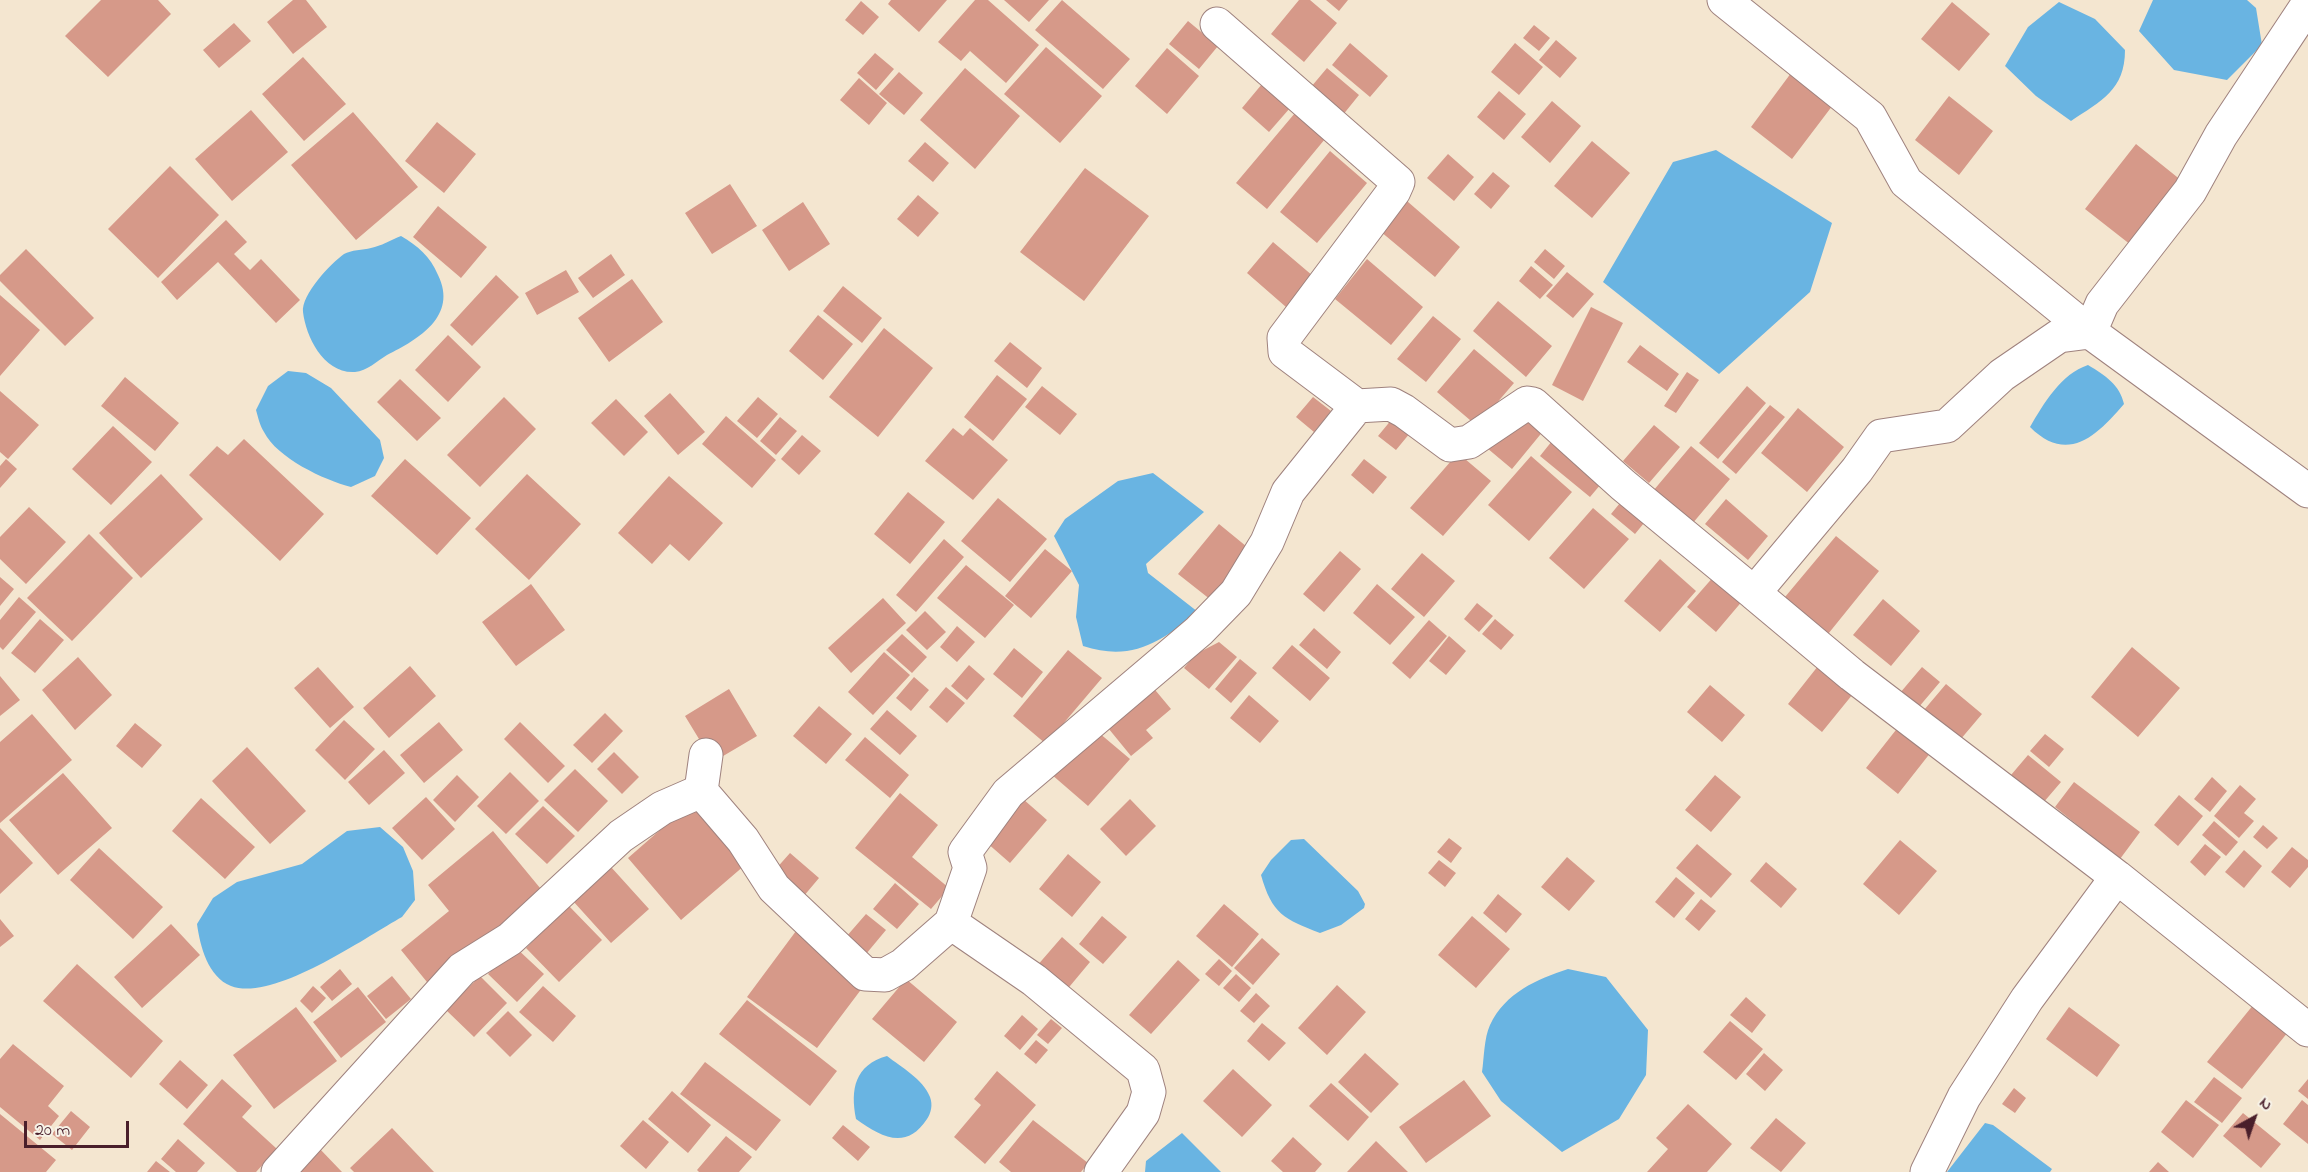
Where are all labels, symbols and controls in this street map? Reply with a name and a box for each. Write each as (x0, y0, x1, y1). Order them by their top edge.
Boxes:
north arrow (2224, 1088, 2284, 1148)
text: N (2254, 1092, 2277, 1117)
scale bar (27, 1109, 132, 1147)
text: 20 m (35, 1118, 70, 1144)

